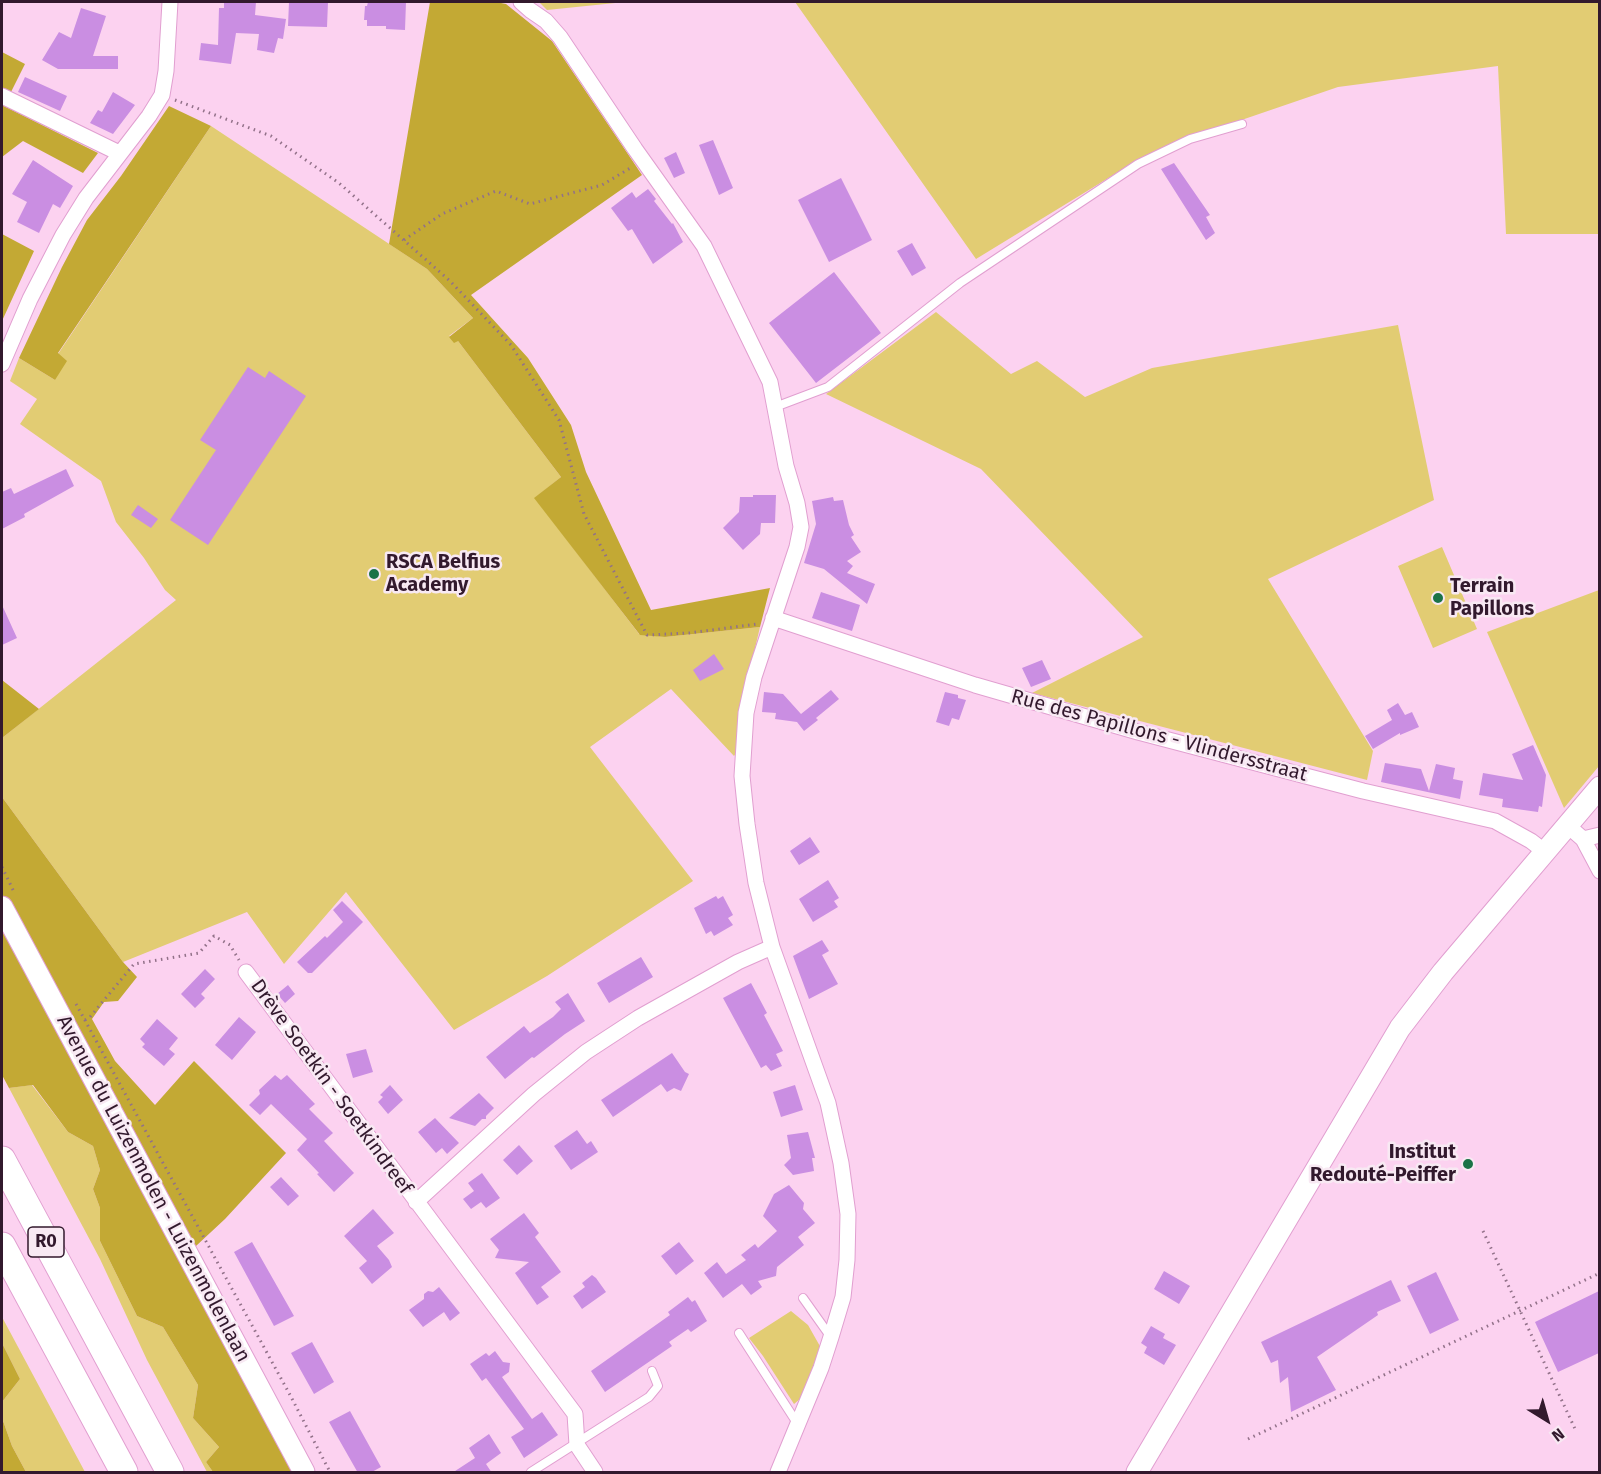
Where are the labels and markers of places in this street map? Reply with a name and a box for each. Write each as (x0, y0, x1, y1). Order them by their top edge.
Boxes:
place label: RSCA Belfius Academy (386, 550, 500, 597)
marker: RSCA Belfius Academy (367, 567, 381, 581)
place label: Terrain Papillons (1450, 574, 1534, 621)
marker: Terrain Papillons (1431, 591, 1445, 605)
place label: Institut Redouté-Peiffer (1310, 1140, 1456, 1187)
marker: Institut Redouté-Peiffer (1461, 1157, 1475, 1171)

